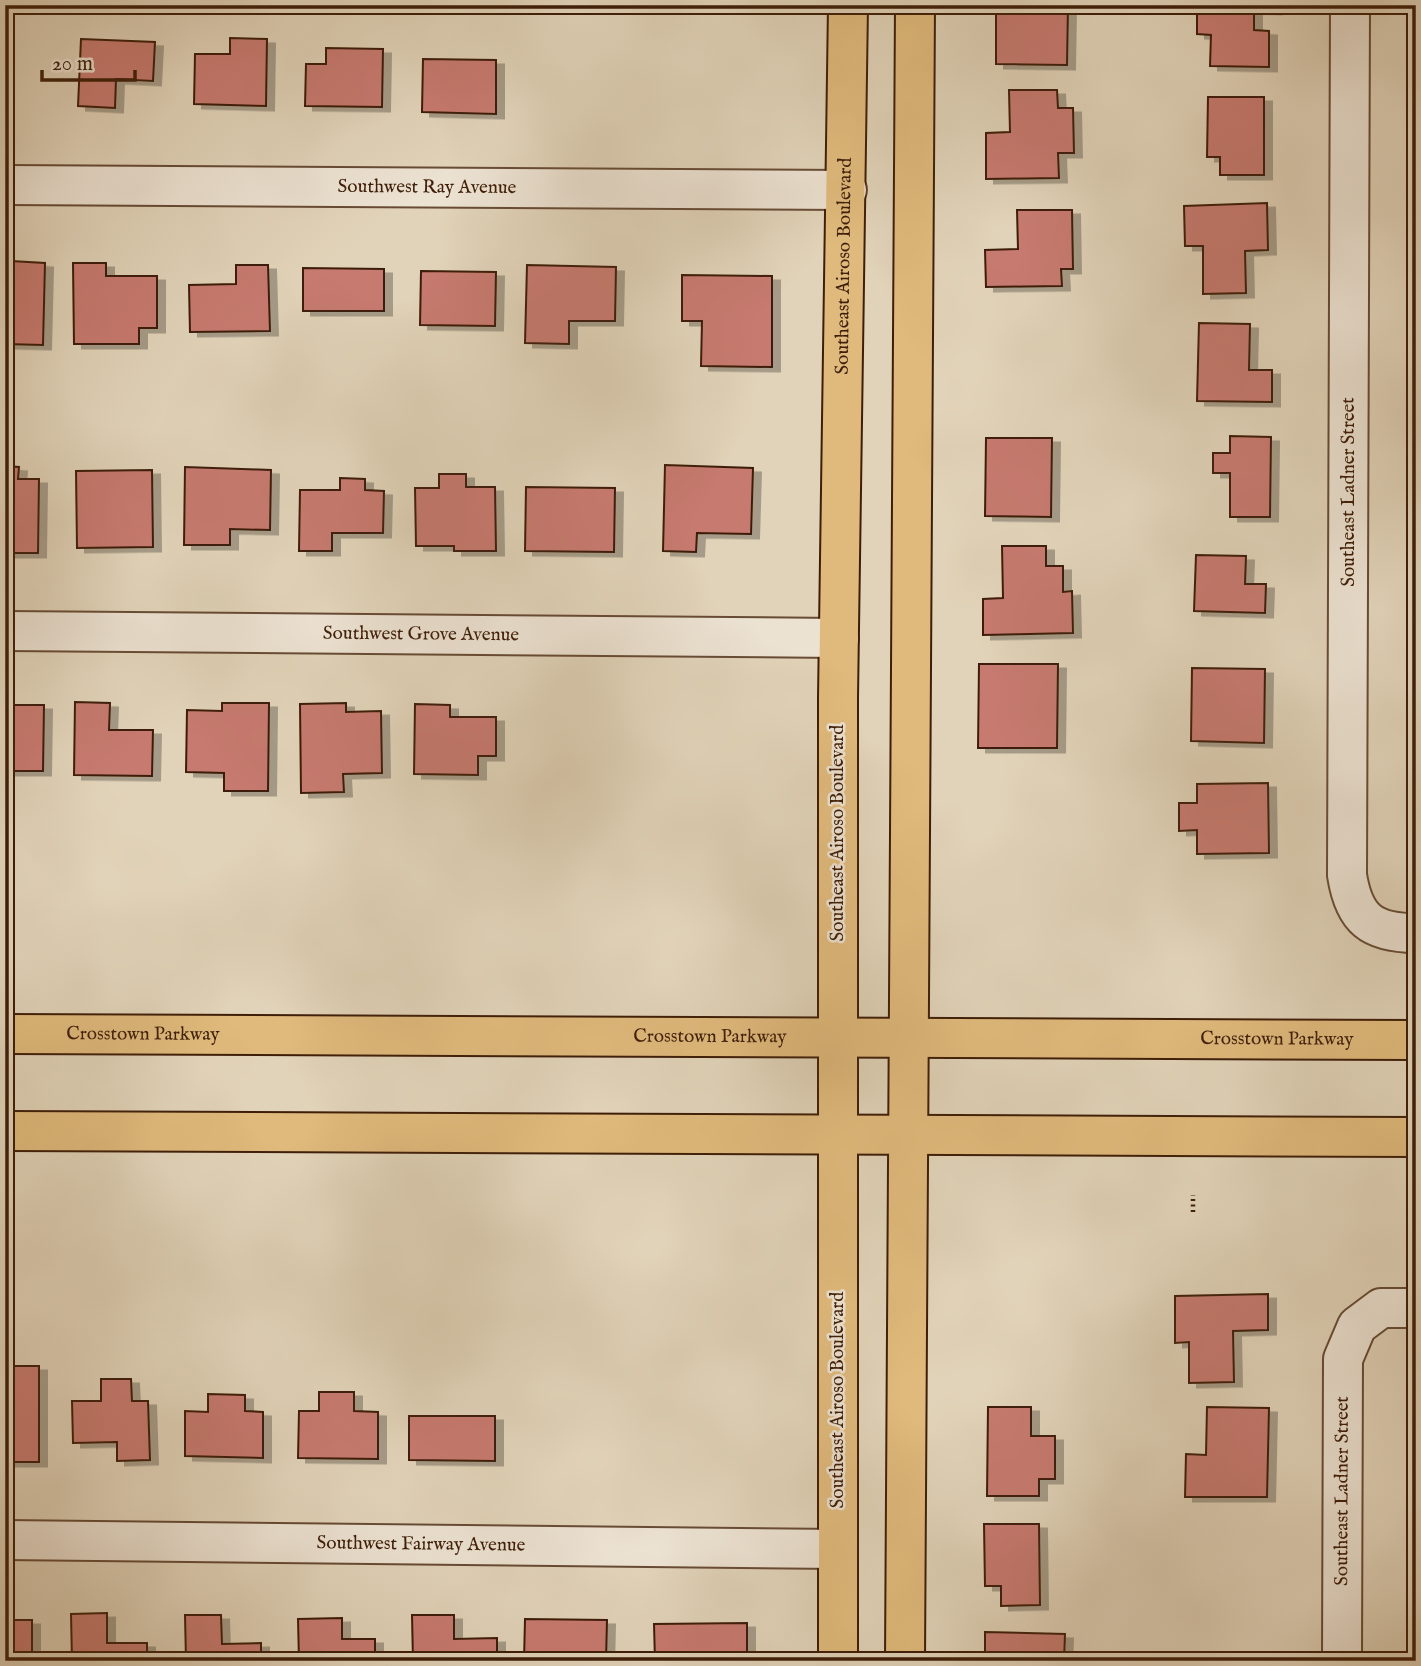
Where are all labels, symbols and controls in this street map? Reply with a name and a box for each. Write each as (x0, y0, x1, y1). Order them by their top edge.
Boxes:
scale bar (42, 38, 135, 82)
text: 20 m (52, 51, 93, 78)
street label: Southeast Airoso Boulevard (831, 156, 858, 375)
street label: Southwest Ray Avenue (338, 175, 517, 200)
street label: Southeast Ladner Street (1337, 397, 1361, 587)
street label: Southwest Grove Avenue (323, 622, 519, 647)
street label: Southeast Airoso Boulevard (826, 724, 850, 941)
street label: Crosstown Parkway (66, 1022, 220, 1047)
street label: Crosstown Parkway (633, 1025, 787, 1049)
street label: Crosstown Parkway (1200, 1027, 1354, 1052)
street label: Southeast Airoso Boulevard (826, 1291, 850, 1508)
street label: Southeast Ladner Street (1330, 1396, 1355, 1586)
street label: Southwest Fairway Avenue (316, 1531, 526, 1558)

